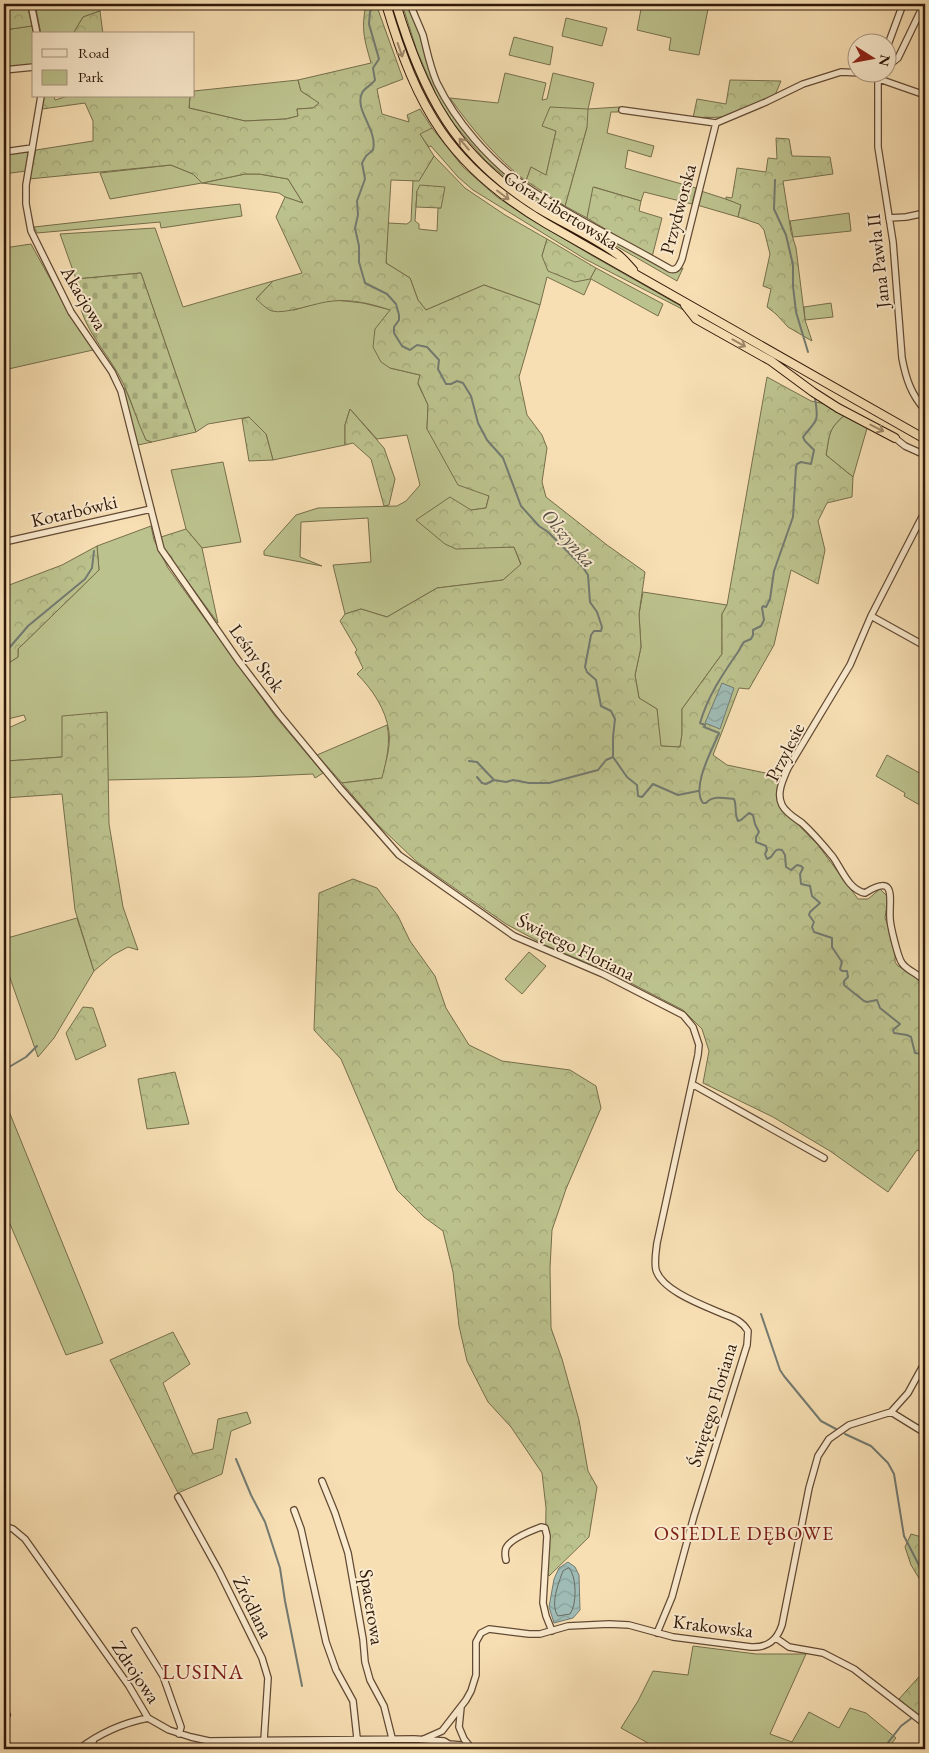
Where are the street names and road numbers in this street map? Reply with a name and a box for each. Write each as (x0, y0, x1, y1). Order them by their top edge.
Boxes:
street label: Przydworska (654, 161, 702, 257)
street label: Góra Libertowska (499, 165, 624, 256)
street label: Jana Pawła II (861, 212, 896, 311)
street label: Akacjowa (55, 260, 113, 335)
street label: Kotarbówki (28, 489, 120, 533)
street label: Leśny Stok (224, 619, 291, 698)
street label: Przylesie (760, 718, 810, 786)
street label: Świętego Floriana (513, 908, 640, 987)
street label: Świętego Floriana (681, 1340, 743, 1470)
street label: Spacerowa (354, 1567, 390, 1647)
street label: Źródlana (227, 1572, 279, 1643)
street label: Krakowska (672, 1609, 755, 1643)
street label: Zdrojowa (106, 1636, 166, 1709)

